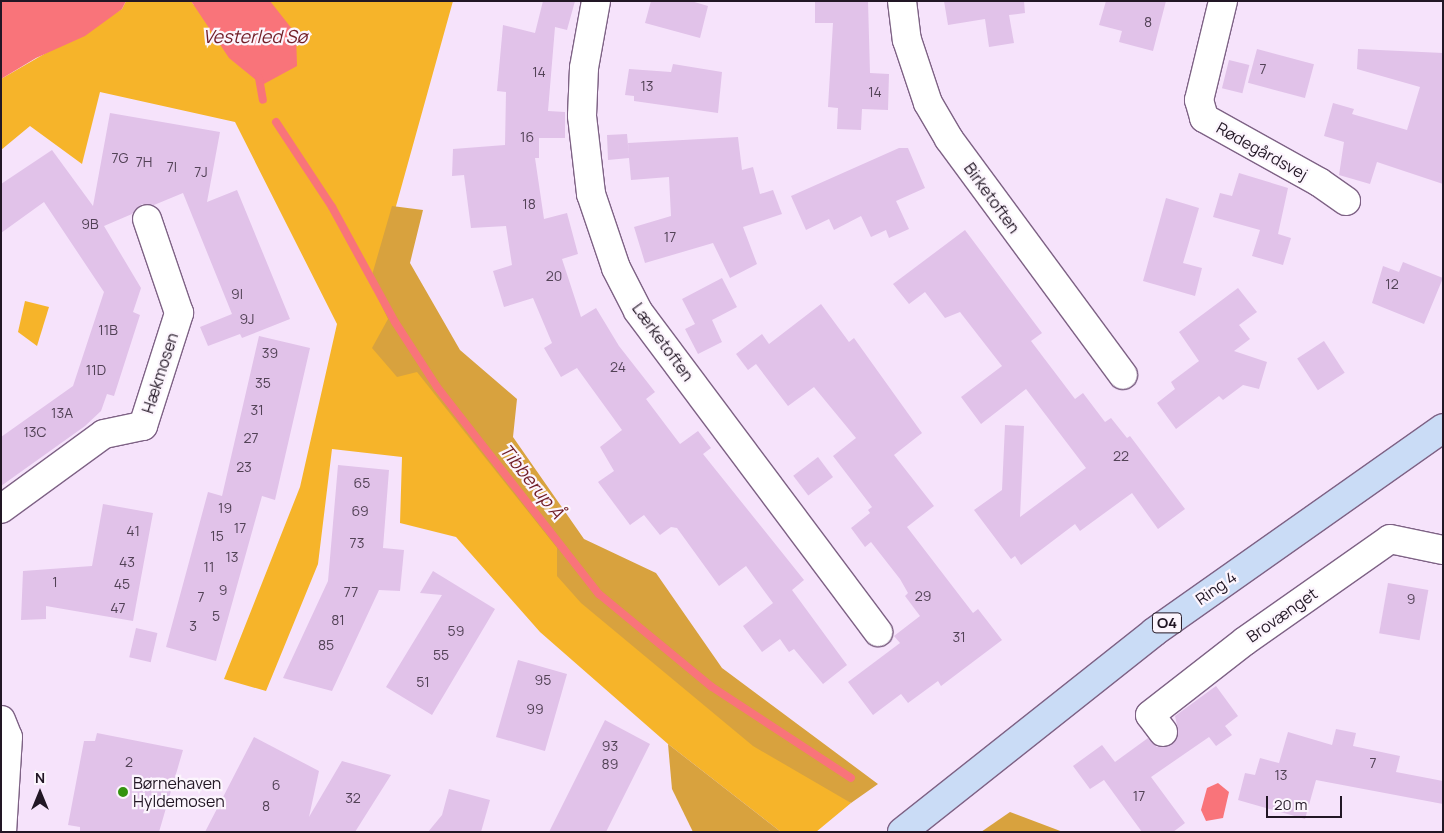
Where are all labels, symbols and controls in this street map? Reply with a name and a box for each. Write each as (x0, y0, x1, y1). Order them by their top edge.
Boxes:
house number: 8 (1144, 14, 1152, 30)
water label: Vesterled Sø (203, 25, 307, 47)
house number: 7 (1259, 61, 1267, 77)
house number: 14 (532, 64, 546, 80)
house number: 13 (640, 78, 654, 94)
house number: 14 (868, 84, 882, 100)
street label: Rødegårdsvej (1213, 118, 1311, 184)
house number: 16 (520, 129, 534, 145)
house number: 7G (112, 150, 128, 166)
house number: 7H (136, 154, 152, 170)
house number: 7I (167, 159, 177, 175)
street label: Birketoften (960, 159, 1024, 237)
house number: 7J (194, 164, 208, 180)
house number: 18 (522, 196, 536, 212)
house number: 9B (81, 216, 99, 232)
house number: 17 (664, 229, 676, 245)
house number: 20 (546, 268, 562, 284)
house number: 12 (1385, 276, 1399, 292)
house number: 9I (231, 286, 243, 302)
street label: Lærketoften (628, 299, 698, 385)
house number: 9J (239, 311, 255, 327)
house number: 11B (98, 322, 118, 338)
street label: Hækmosen (138, 330, 182, 416)
house number: 39 (262, 345, 278, 361)
house number: 24 (610, 359, 626, 375)
house number: 11D (86, 362, 106, 378)
house number: 35 (255, 375, 271, 391)
house number: 31 (250, 402, 264, 418)
house number: 13A (51, 405, 73, 421)
house number: 13C (23, 424, 47, 440)
house number: 27 (243, 430, 259, 446)
water label: Tibberup Å (495, 439, 569, 523)
house number: 22 (1113, 448, 1129, 464)
house number: 23 (236, 459, 252, 475)
house number: 65 (354, 475, 370, 491)
house number: 19 (218, 500, 232, 516)
house number: 69 (351, 503, 369, 519)
house number: 17 (234, 520, 246, 536)
house number: 41 (126, 523, 140, 539)
house number: 15 (210, 528, 224, 544)
house number: 73 (350, 535, 364, 551)
house number: 13 (225, 549, 239, 565)
house number: 43 (119, 554, 135, 570)
house number: 11 (204, 559, 214, 575)
street label: Ring 4 (1192, 567, 1240, 609)
house number: 1 (52, 574, 58, 590)
house number: 45 (114, 576, 130, 592)
house number: 9 (219, 582, 227, 598)
house number: 77 (344, 584, 358, 600)
street label: Brovænget (1243, 584, 1321, 646)
house number: 29 (915, 588, 931, 604)
house number: 7 (197, 589, 205, 605)
house number: 9 (1407, 591, 1415, 607)
house number: 47 (110, 600, 126, 616)
house number: 5 (212, 608, 220, 624)
road number: O4 (1151, 610, 1183, 636)
house number: 81 (331, 612, 345, 628)
house number: 3 (189, 618, 197, 634)
house number: 59 (448, 623, 464, 639)
house number: 31 (952, 629, 966, 645)
house number: 85 (318, 637, 334, 653)
house number: 55 (433, 647, 449, 663)
house number: 95 (535, 672, 551, 688)
house number: 51 (416, 674, 430, 690)
house number: 99 (526, 701, 544, 717)
house number: 93 (602, 738, 618, 754)
house number: 2 (125, 754, 133, 770)
house number: 7 (1369, 755, 1377, 771)
house number: 89 (602, 756, 618, 772)
house number: 13 (1274, 767, 1288, 783)
north arrow (15, 768, 65, 818)
text: N (35, 768, 45, 787)
place label: Børnehaven Hyldemosen (133, 773, 225, 811)
house number: 6 (272, 777, 280, 793)
marker: Børnehaven Hyldemosen (117, 786, 129, 798)
scale bar (1269, 786, 1345, 818)
house number: 17 (1133, 788, 1145, 804)
house number: 32 (345, 790, 361, 806)
text: 20 m (1274, 794, 1307, 815)
house number: 8 (262, 798, 270, 814)

